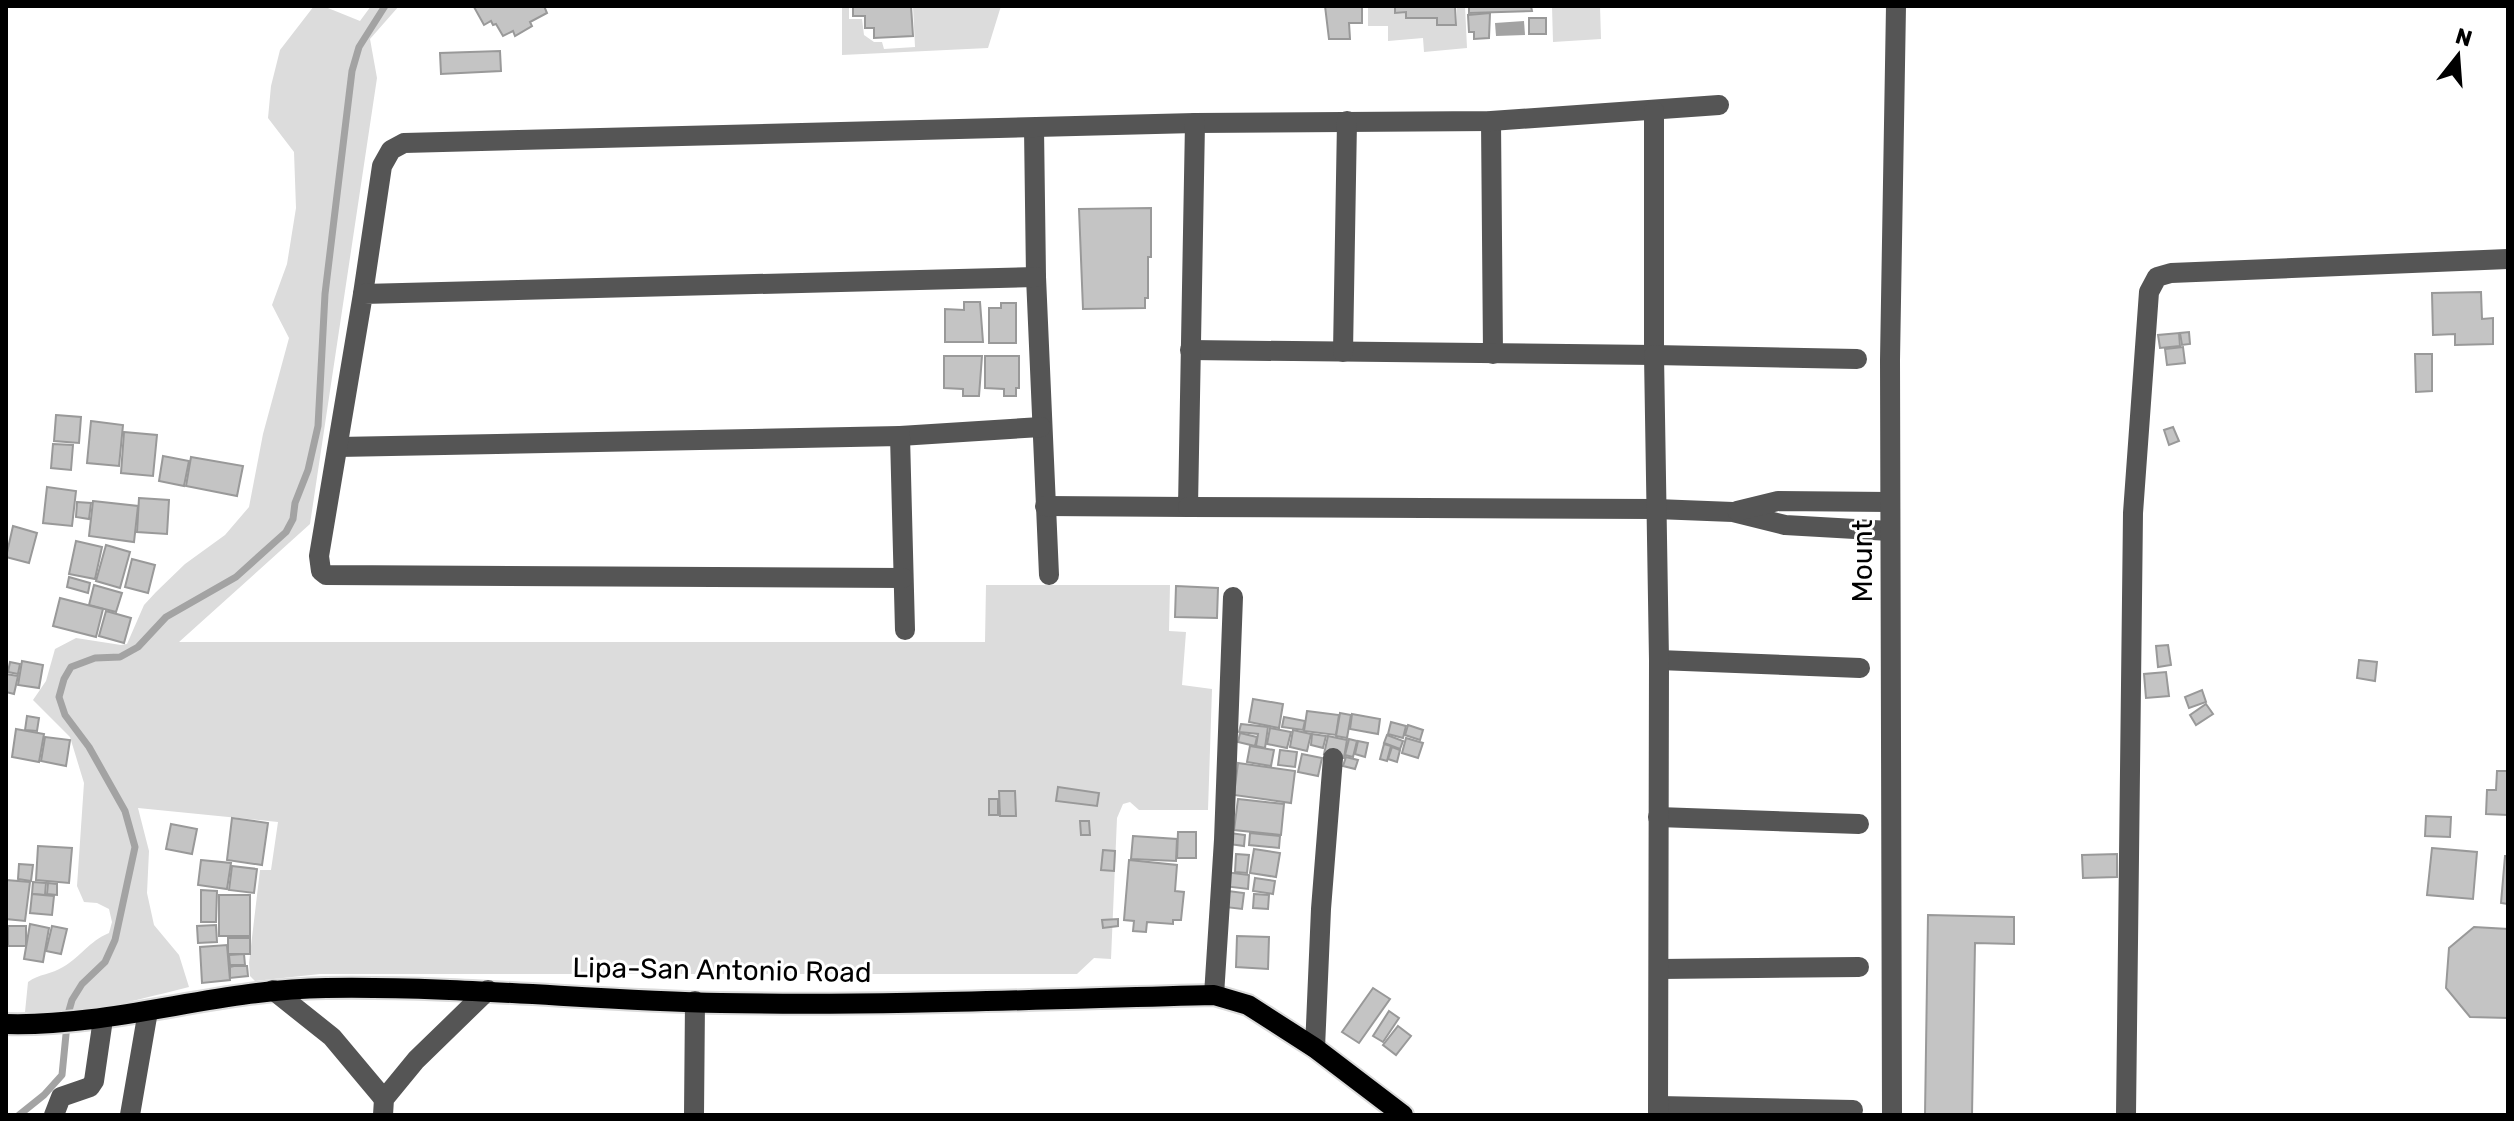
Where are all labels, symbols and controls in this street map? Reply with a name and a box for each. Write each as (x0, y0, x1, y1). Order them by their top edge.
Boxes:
north arrow (2418, 16, 2498, 96)
text: N (2452, 22, 2475, 53)
street label: Mount (1846, 520, 1879, 602)
street label: Lipa-San Antonio Road (572, 951, 872, 989)

